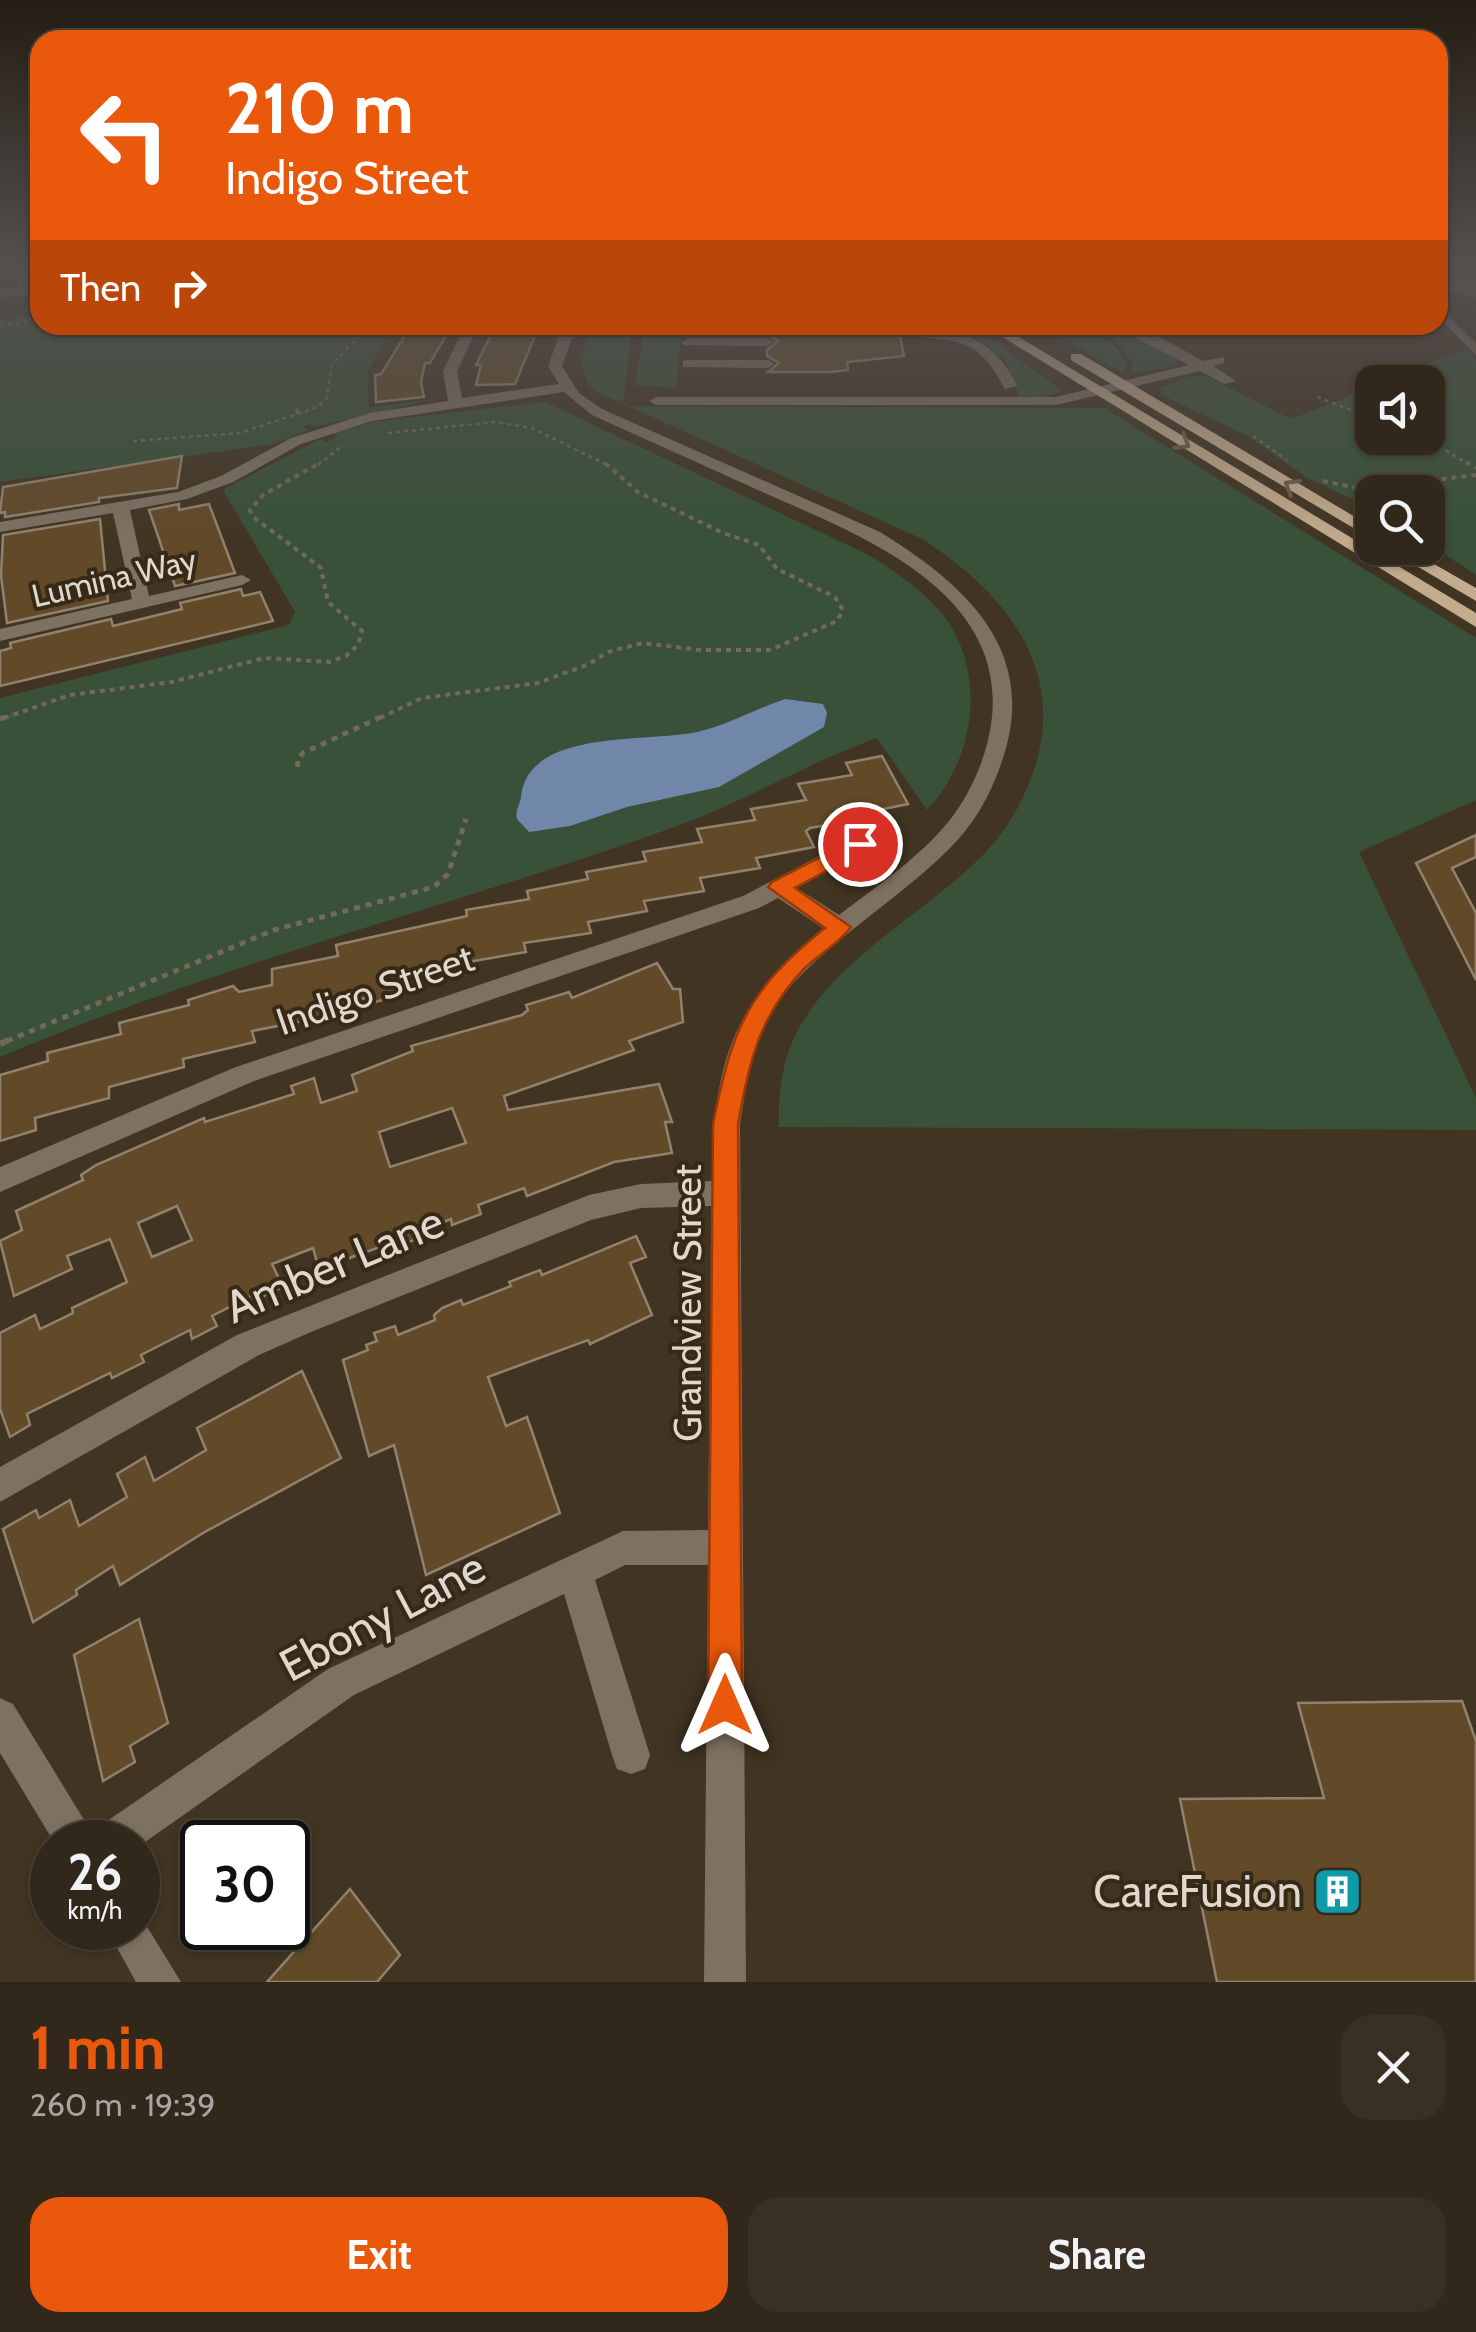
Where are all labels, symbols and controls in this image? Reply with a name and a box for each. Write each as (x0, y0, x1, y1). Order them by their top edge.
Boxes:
text: 210 m (225, 65, 414, 151)
icon: left (60, 70, 190, 200)
text: Indigo Street (225, 151, 469, 205)
icon: right (161, 260, 216, 315)
text: Then (60, 264, 141, 311)
map controls (1355, 365, 1445, 565)
button: sound (1355, 365, 1445, 455)
one-way arrow (1172, 431, 1190, 450)
button: search (1355, 475, 1445, 565)
one-way arrow (1284, 479, 1302, 498)
street label: Lumina Way (28, 540, 200, 615)
pin (818, 802, 903, 887)
icon: arrive (833, 817, 888, 872)
street label: Indigo Street (270, 934, 480, 1045)
street label: Grandview Street (664, 1164, 711, 1442)
street label: Amber Lane (217, 1194, 451, 1334)
street label: Ebony Lane (270, 1539, 494, 1693)
position arrow (673, 1653, 777, 1757)
speed limit sign: 30 (180, 1820, 310, 1950)
text: 26 (68, 1842, 122, 1903)
place label: CareFusion (1093, 1864, 1302, 1918)
building icon: CareFusion (1311, 1865, 1363, 1917)
text: km/h (68, 1895, 122, 1925)
text: 1 min (30, 2011, 165, 2084)
button: close (1341, 2015, 1446, 2120)
text: 260 m · 19:39 (30, 2085, 215, 2124)
button: Exit (30, 2197, 728, 2312)
button: Share (748, 2197, 1446, 2312)

